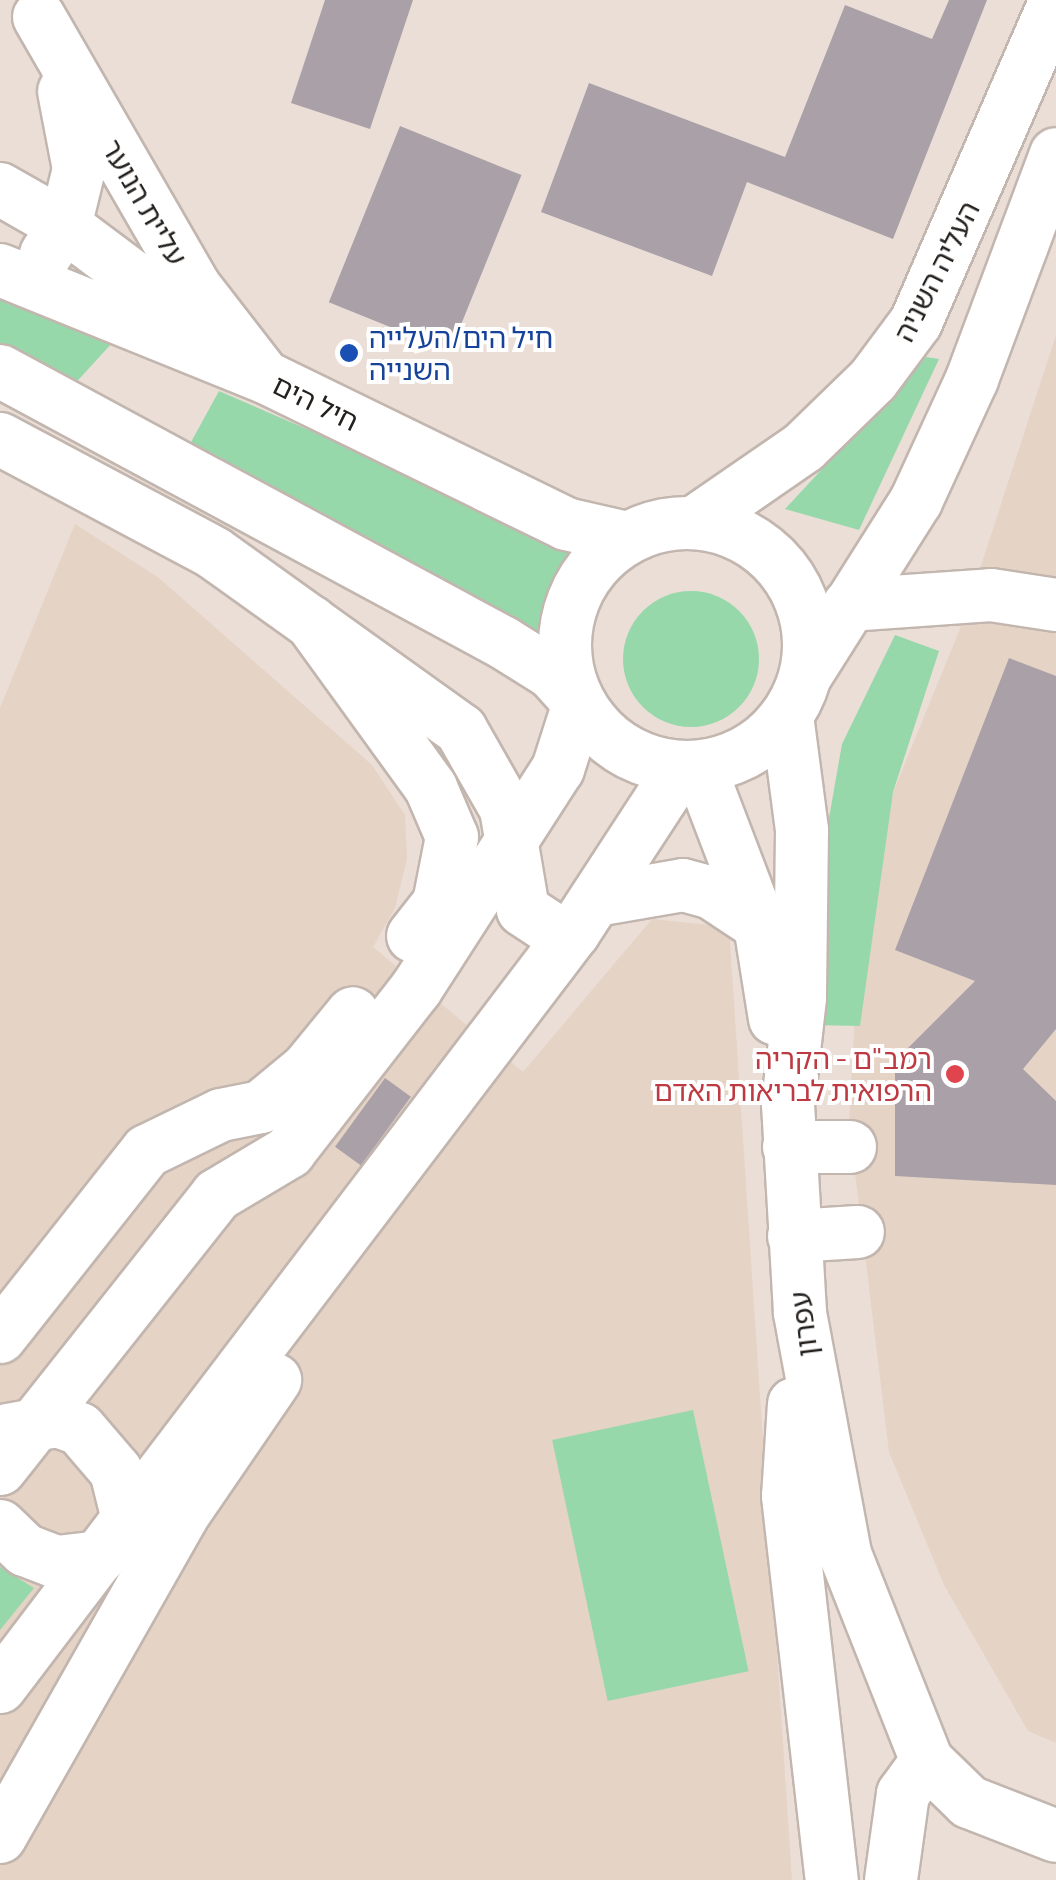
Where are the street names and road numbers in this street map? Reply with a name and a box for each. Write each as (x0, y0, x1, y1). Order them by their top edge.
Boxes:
street label: עליית הנוער (95, 133, 195, 271)
street label: העליה השניה (886, 195, 986, 347)
street label: חיל הים (268, 367, 364, 437)
street label: עפרון (782, 1289, 824, 1359)

